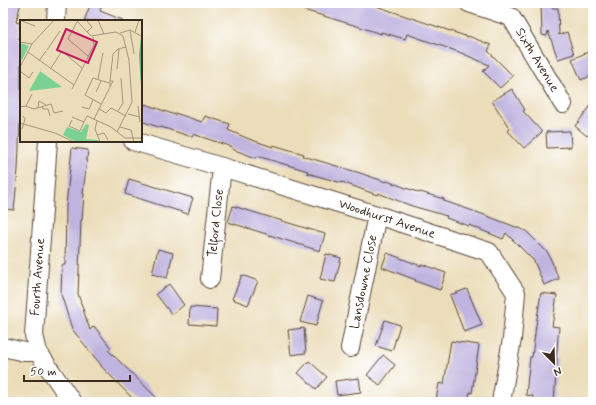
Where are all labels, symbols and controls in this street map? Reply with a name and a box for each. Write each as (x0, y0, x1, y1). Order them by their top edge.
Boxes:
inset map (20, 20, 142, 142)
street label: Sixth Avenue (511, 25, 563, 95)
street label: Telford Close (204, 188, 230, 258)
street label: Woodhurst Avenue (336, 195, 438, 243)
street label: Lansdowne Close (347, 233, 381, 331)
street label: Fourth Avenue (27, 238, 49, 316)
north arrow (534, 343, 574, 383)
scale bar (24, 357, 130, 383)
text: N (551, 363, 564, 379)
text: 50 m (30, 364, 57, 380)

